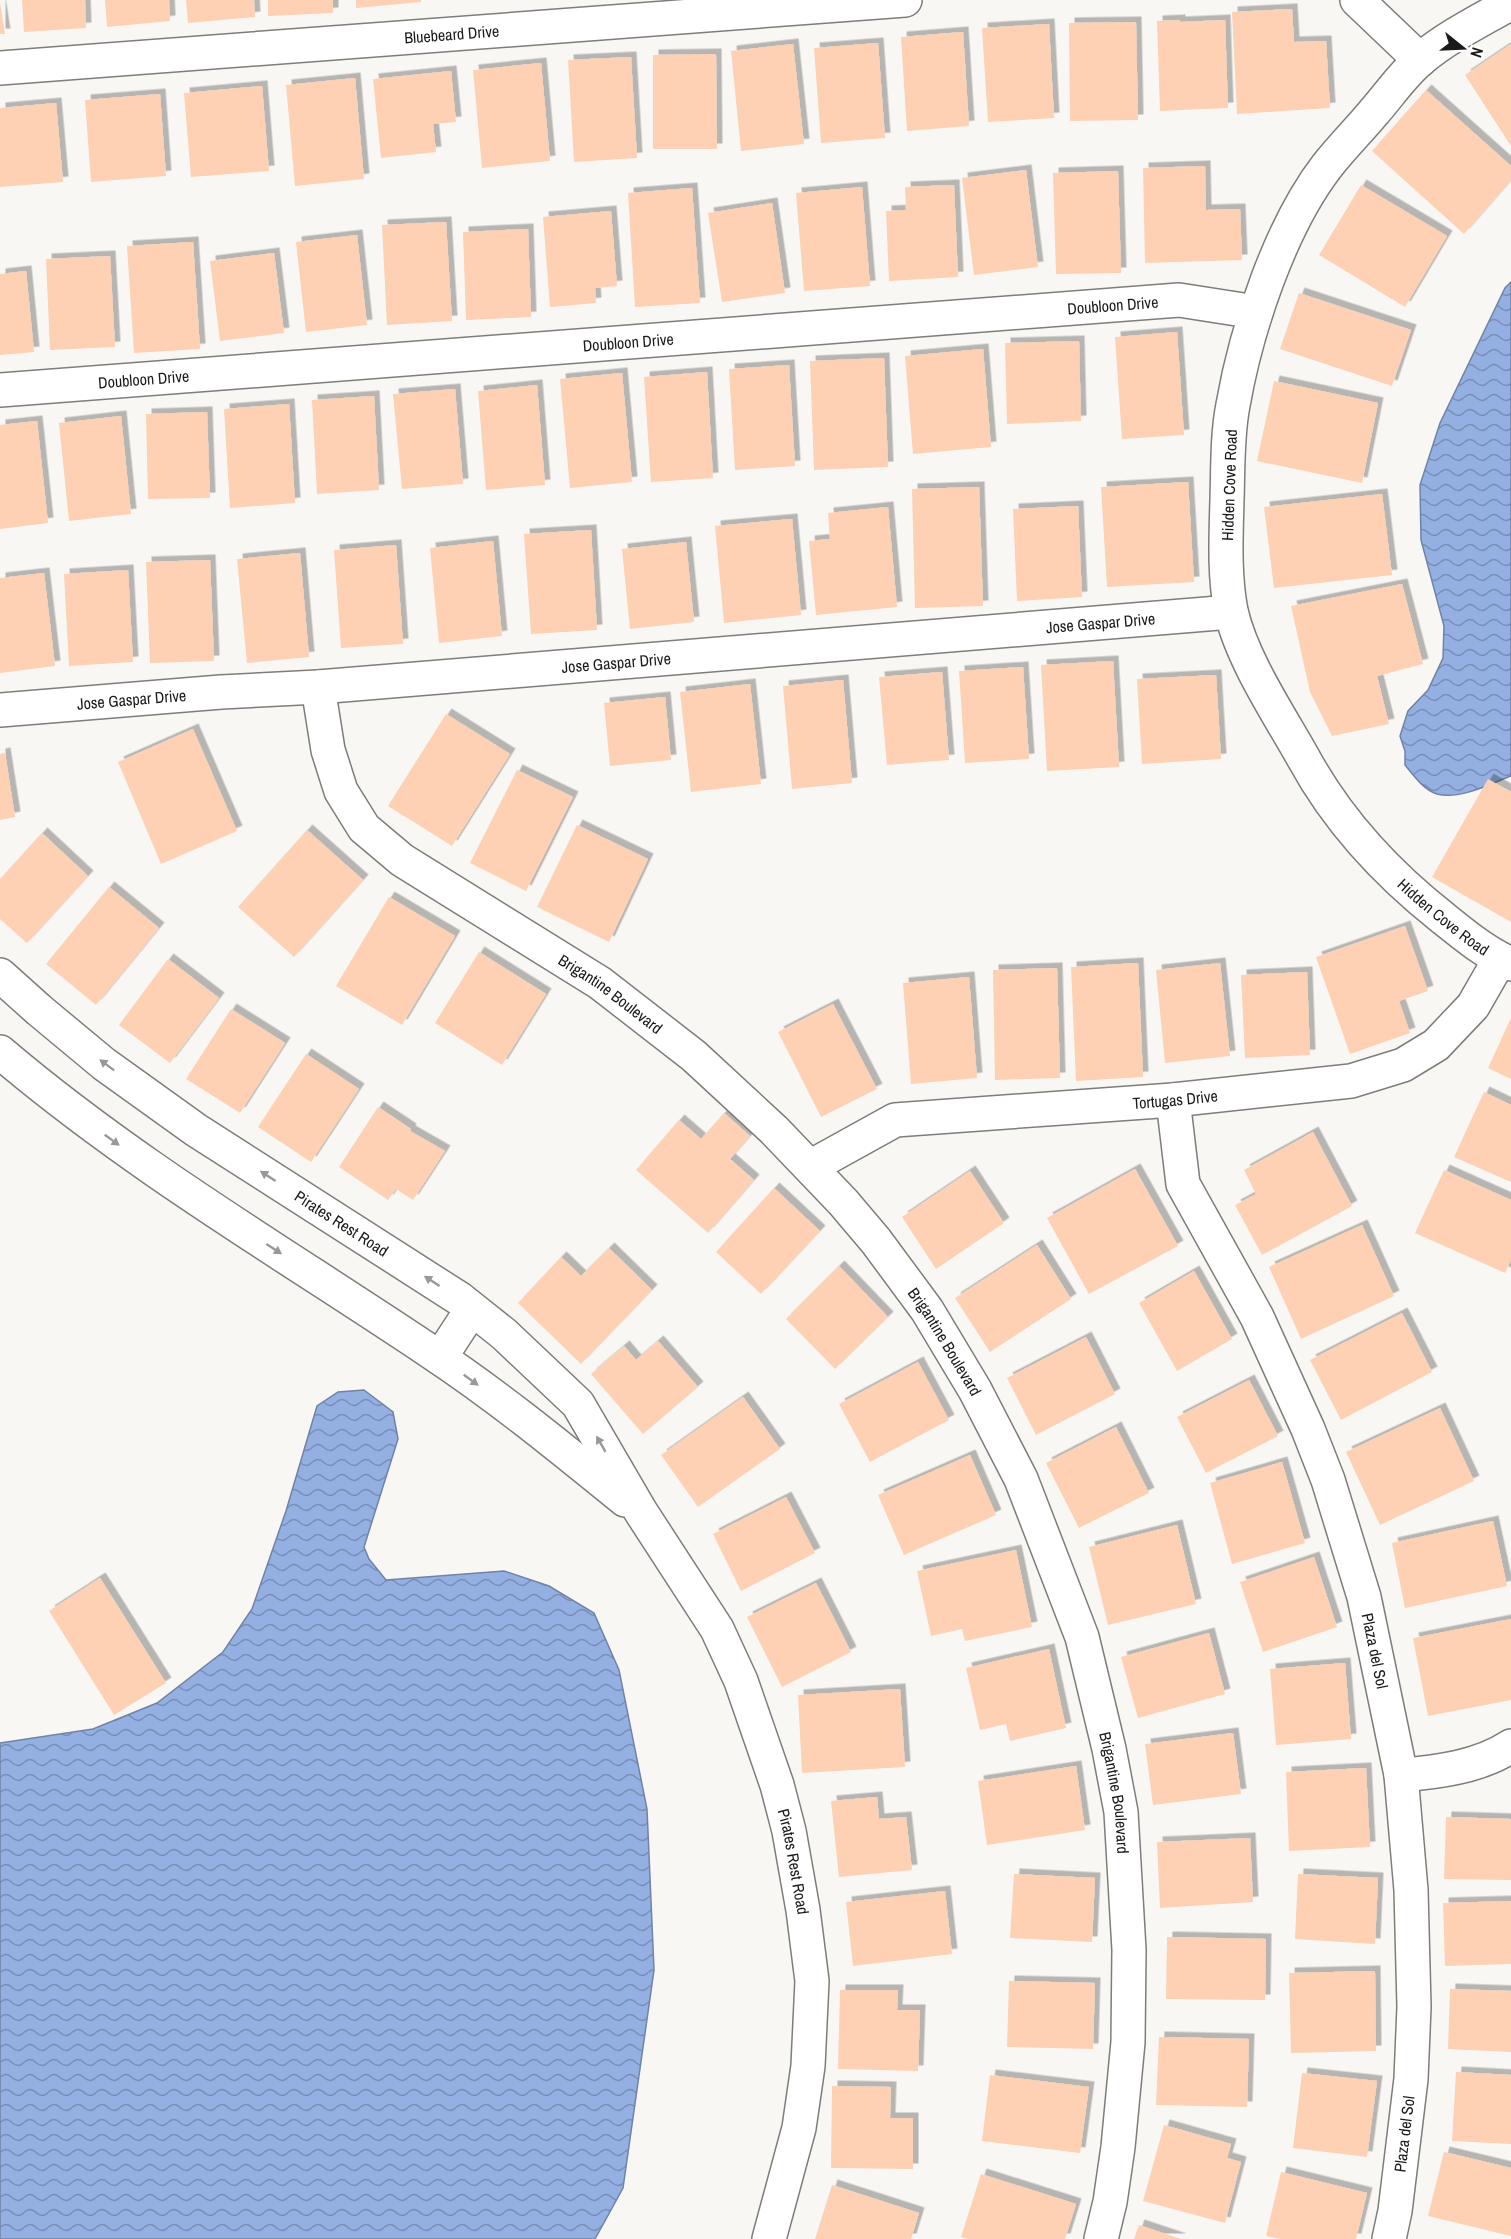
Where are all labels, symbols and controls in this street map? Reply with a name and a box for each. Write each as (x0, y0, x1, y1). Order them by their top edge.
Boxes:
north arrow (1433, 18, 1493, 78)
street label: Bluebeard Drive (404, 20, 500, 49)
text: N (1465, 45, 1489, 61)
street label: Doubloon Drive (1066, 291, 1159, 319)
street label: Doubloon Drive (582, 328, 674, 356)
street label: Doubloon Drive (97, 365, 190, 393)
street label: Hidden Cove Road (1216, 429, 1242, 541)
street label: Jose Gaspar Drive (1045, 607, 1156, 638)
street label: Jose Gaspar Drive (561, 647, 672, 678)
street label: Jose Gaspar Drive (76, 684, 187, 715)
street label: Hidden Cove Road (1393, 873, 1493, 960)
street label: Brigantine Boulevard (554, 949, 667, 1039)
one-way arrow (99, 1059, 115, 1072)
street label: Tortugas Drive (1132, 1084, 1219, 1114)
one-way arrow (104, 1134, 120, 1146)
one-way arrow (259, 1170, 276, 1181)
street label: Pirates Rest Road (290, 1185, 393, 1261)
one-way arrow (265, 1243, 281, 1255)
one-way arrow (424, 1276, 440, 1287)
street label: Brigantine Boulevard (903, 1283, 987, 1399)
one-way arrow (462, 1374, 478, 1386)
one-way arrow (595, 1436, 606, 1452)
street label: Plaza del Sol (1357, 1611, 1394, 1691)
street label: Brigantine Boulevard (1094, 1729, 1134, 1854)
street label: Pirates Rest Road (773, 1806, 814, 1916)
street label: Plaza del Sol (1388, 2095, 1420, 2173)

